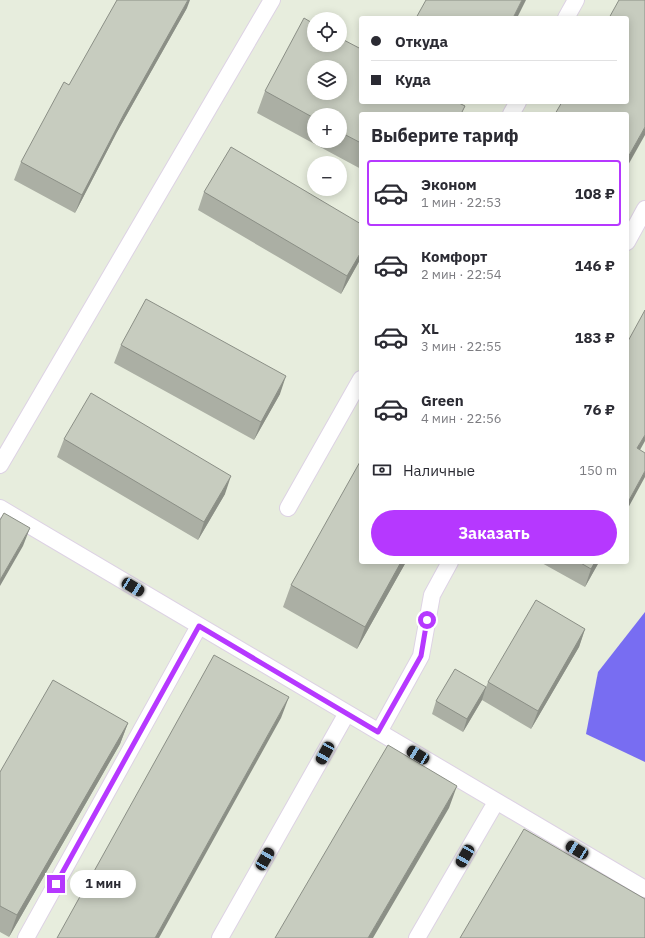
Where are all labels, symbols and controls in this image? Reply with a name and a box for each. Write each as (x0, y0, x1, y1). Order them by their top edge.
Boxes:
map controls (307, 12, 347, 196)
button: locate (307, 12, 347, 52)
text: Откуда (395, 32, 448, 51)
button: layers (307, 60, 347, 100)
text: Куда (395, 70, 431, 89)
button: + (307, 108, 347, 148)
text: Выберите тариф (371, 124, 518, 147)
button: − (307, 156, 347, 196)
icon: car (373, 175, 409, 211)
text: Эконом (421, 175, 477, 194)
text: 108 ₽ (575, 184, 615, 203)
text: 1 мин · 22:53 (421, 194, 502, 211)
icon: car (373, 247, 409, 283)
text: Комфорт (421, 247, 487, 266)
text: 146 ₽ (575, 256, 615, 275)
text: 2 мин · 22:54 (421, 266, 502, 283)
icon: car (373, 319, 409, 355)
text: XL (421, 319, 439, 338)
text: 183 ₽ (575, 328, 615, 347)
text: 3 мин · 22:55 (421, 338, 502, 355)
icon: car (373, 391, 409, 427)
text: Green (421, 391, 464, 410)
text: 76 ₽ (584, 400, 615, 419)
text: 4 мин · 22:56 (421, 410, 502, 427)
icon: cash (371, 459, 393, 481)
text: Наличные (403, 461, 475, 480)
text: 150 m (579, 462, 617, 479)
button: Заказать (371, 510, 617, 556)
car (120, 576, 146, 598)
route start (418, 611, 436, 629)
car (314, 740, 336, 766)
car (405, 744, 431, 766)
car (564, 839, 590, 861)
car (454, 843, 476, 869)
car (254, 846, 276, 872)
callout: 1 мин (70, 870, 136, 898)
route end (47, 875, 65, 893)
text: 1 мин (85, 875, 121, 892)

